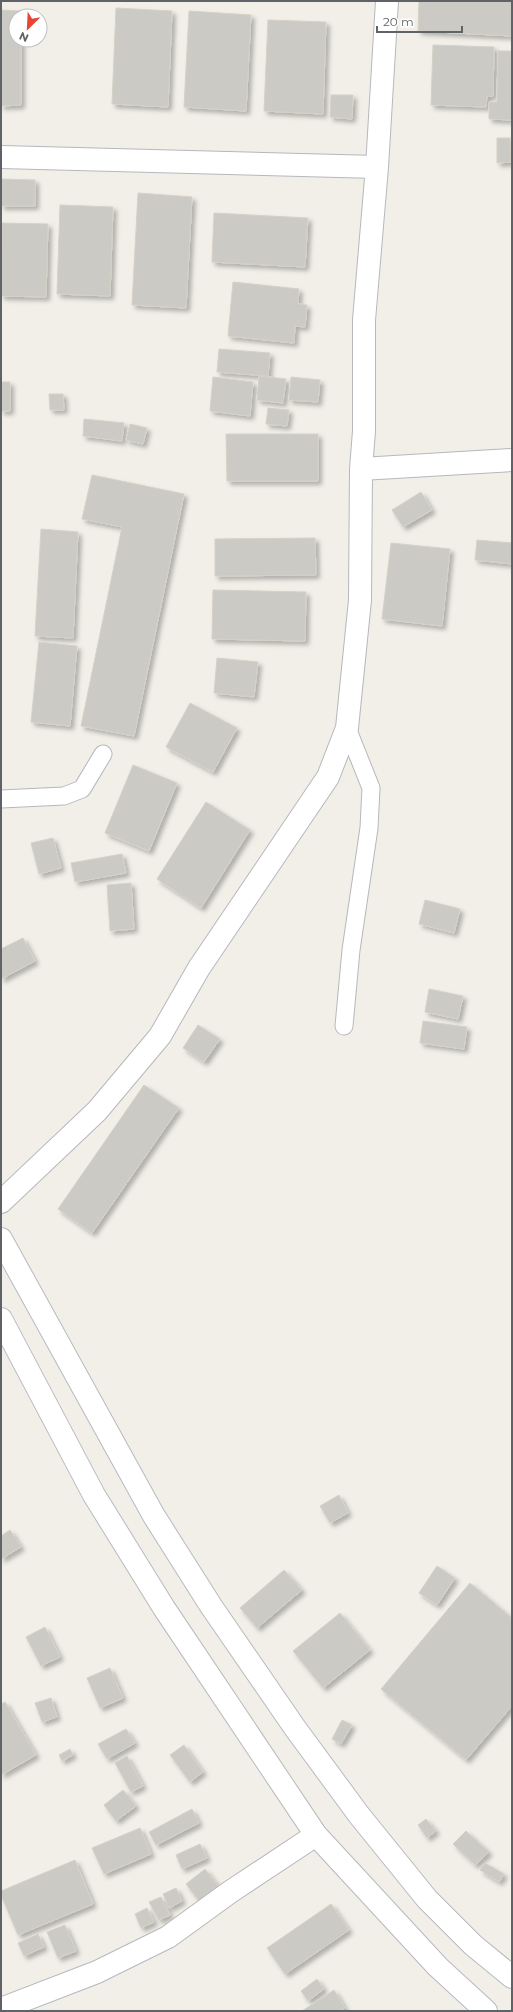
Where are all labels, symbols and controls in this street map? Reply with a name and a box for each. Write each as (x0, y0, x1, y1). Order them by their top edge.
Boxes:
north arrow (8, 8, 48, 48)
scale bar (377, 8, 462, 34)
text: 20 m (383, 14, 414, 29)
text: N (17, 29, 31, 45)

